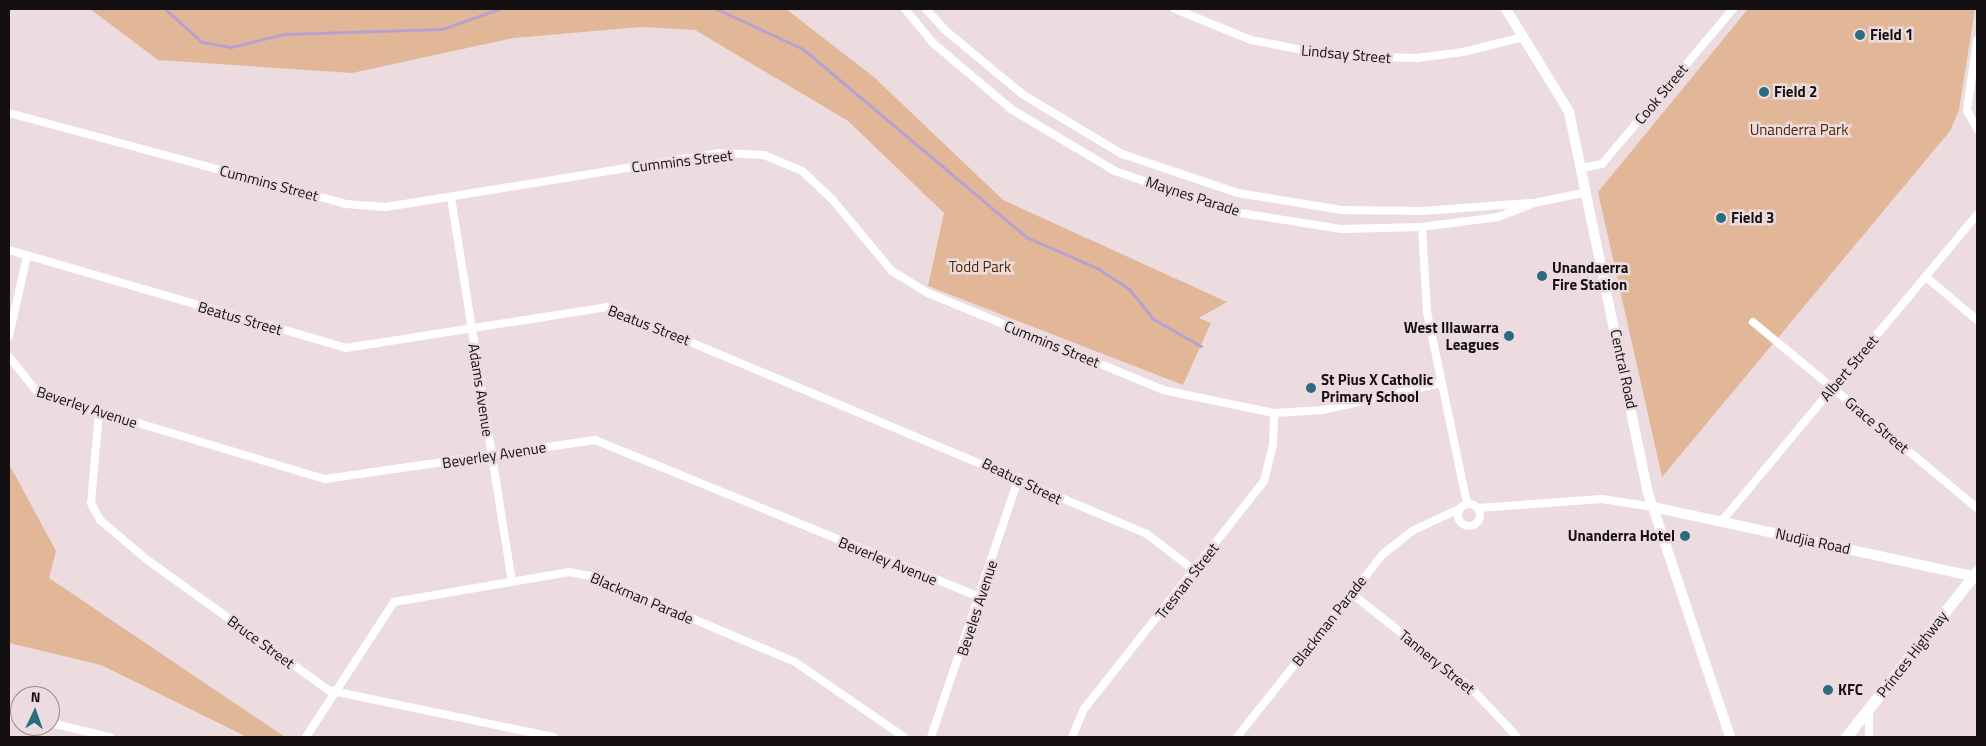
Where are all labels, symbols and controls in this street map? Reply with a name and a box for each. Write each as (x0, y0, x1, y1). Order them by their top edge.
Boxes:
place label: Field 1 (1870, 26, 1913, 44)
marker: Field 1 (1854, 29, 1866, 41)
street label: Lindsay Street (1300, 41, 1392, 67)
street label: Cook Street (1631, 60, 1691, 128)
place label: Field 2 (1774, 83, 1817, 101)
marker: Field 2 (1758, 86, 1770, 98)
park label: Unanderra Park (1750, 121, 1848, 139)
street label: Cummins Street (631, 146, 733, 176)
street label: Cummins Street (218, 161, 320, 205)
street label: Maynes Parade (1144, 172, 1242, 220)
place label: Field 3 (1731, 209, 1774, 227)
marker: Field 3 (1715, 212, 1727, 224)
park label: Todd Park (949, 258, 1011, 276)
place label: Unandaerra Fire Station (1552, 258, 1628, 293)
marker: Unandaerra Fire Station (1536, 270, 1548, 282)
street label: Beatus Street (196, 297, 284, 339)
street label: Beatus Street (605, 301, 693, 349)
street label: Cummins Street (1002, 317, 1102, 371)
place label: West Illawarra Leagues (1404, 318, 1499, 353)
street label: Central Road (1607, 328, 1641, 410)
marker: West Illawarra Leagues (1503, 330, 1515, 342)
street label: Albert Street (1816, 331, 1882, 405)
street label: Adams Avenue (465, 342, 497, 438)
place label: St Pius X Catholic Primary School (1321, 370, 1433, 405)
street label: Beverley Avenue (34, 382, 140, 432)
marker: St Pius X Catholic Primary School (1305, 382, 1317, 394)
street label: Grace Street (1841, 393, 1913, 457)
street label: Beverley Avenue (441, 438, 547, 472)
street label: Beatus Street (979, 454, 1065, 508)
street label: Nudjia Road (1774, 524, 1852, 558)
place label: Unanderra Hotel (1568, 527, 1675, 545)
marker: Unanderra Hotel (1679, 530, 1691, 542)
street label: Beverley Avenue (836, 533, 940, 589)
street label: Tresnan Street (1152, 539, 1222, 623)
street label: Beveles Avenue (953, 558, 1001, 658)
street label: Blackman Parade (588, 568, 696, 628)
street label: Blackman Parade (1288, 572, 1370, 670)
street label: Princes Highway (1873, 607, 1951, 701)
street label: Bruce Street (224, 612, 298, 672)
street label: Tannery Street (1396, 626, 1478, 698)
place label: KFC (1838, 681, 1863, 699)
marker: KFC (1822, 684, 1834, 696)
north arrow (10, 686, 60, 736)
text: N (30, 686, 41, 707)

